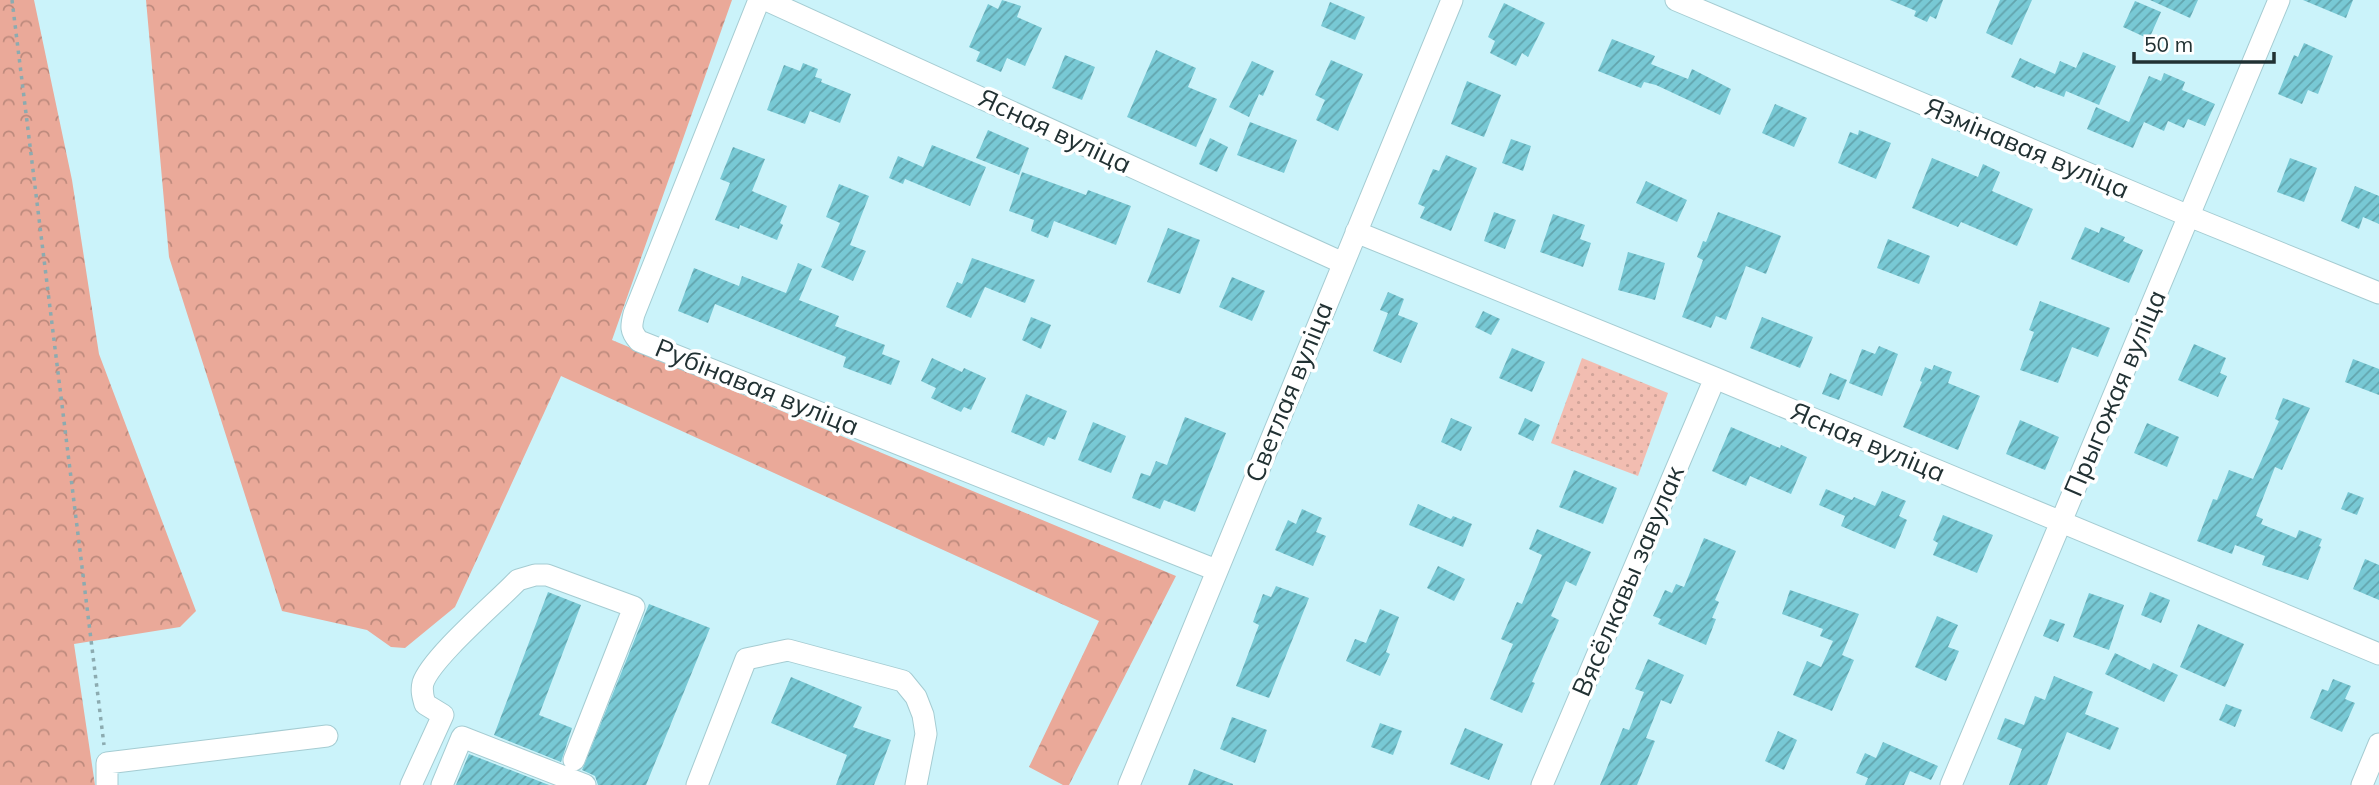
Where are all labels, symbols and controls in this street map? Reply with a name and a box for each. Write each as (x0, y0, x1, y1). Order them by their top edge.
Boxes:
scale bar (2134, 21, 2274, 65)
text: 50 m (2144, 31, 2193, 57)
street label: Ясная вуліца (974, 81, 1137, 180)
street label: Язмінавая вуліца (1920, 90, 2135, 206)
street label: Прыгожая вуліца (2056, 285, 2173, 501)
street label: Светлая вуліца (1237, 297, 1340, 487)
street label: Рубінавая вуліца (651, 331, 864, 442)
street label: Ясная вуліца (1786, 394, 1950, 489)
street label: Вясёлкавы завулак (1564, 461, 1691, 701)

